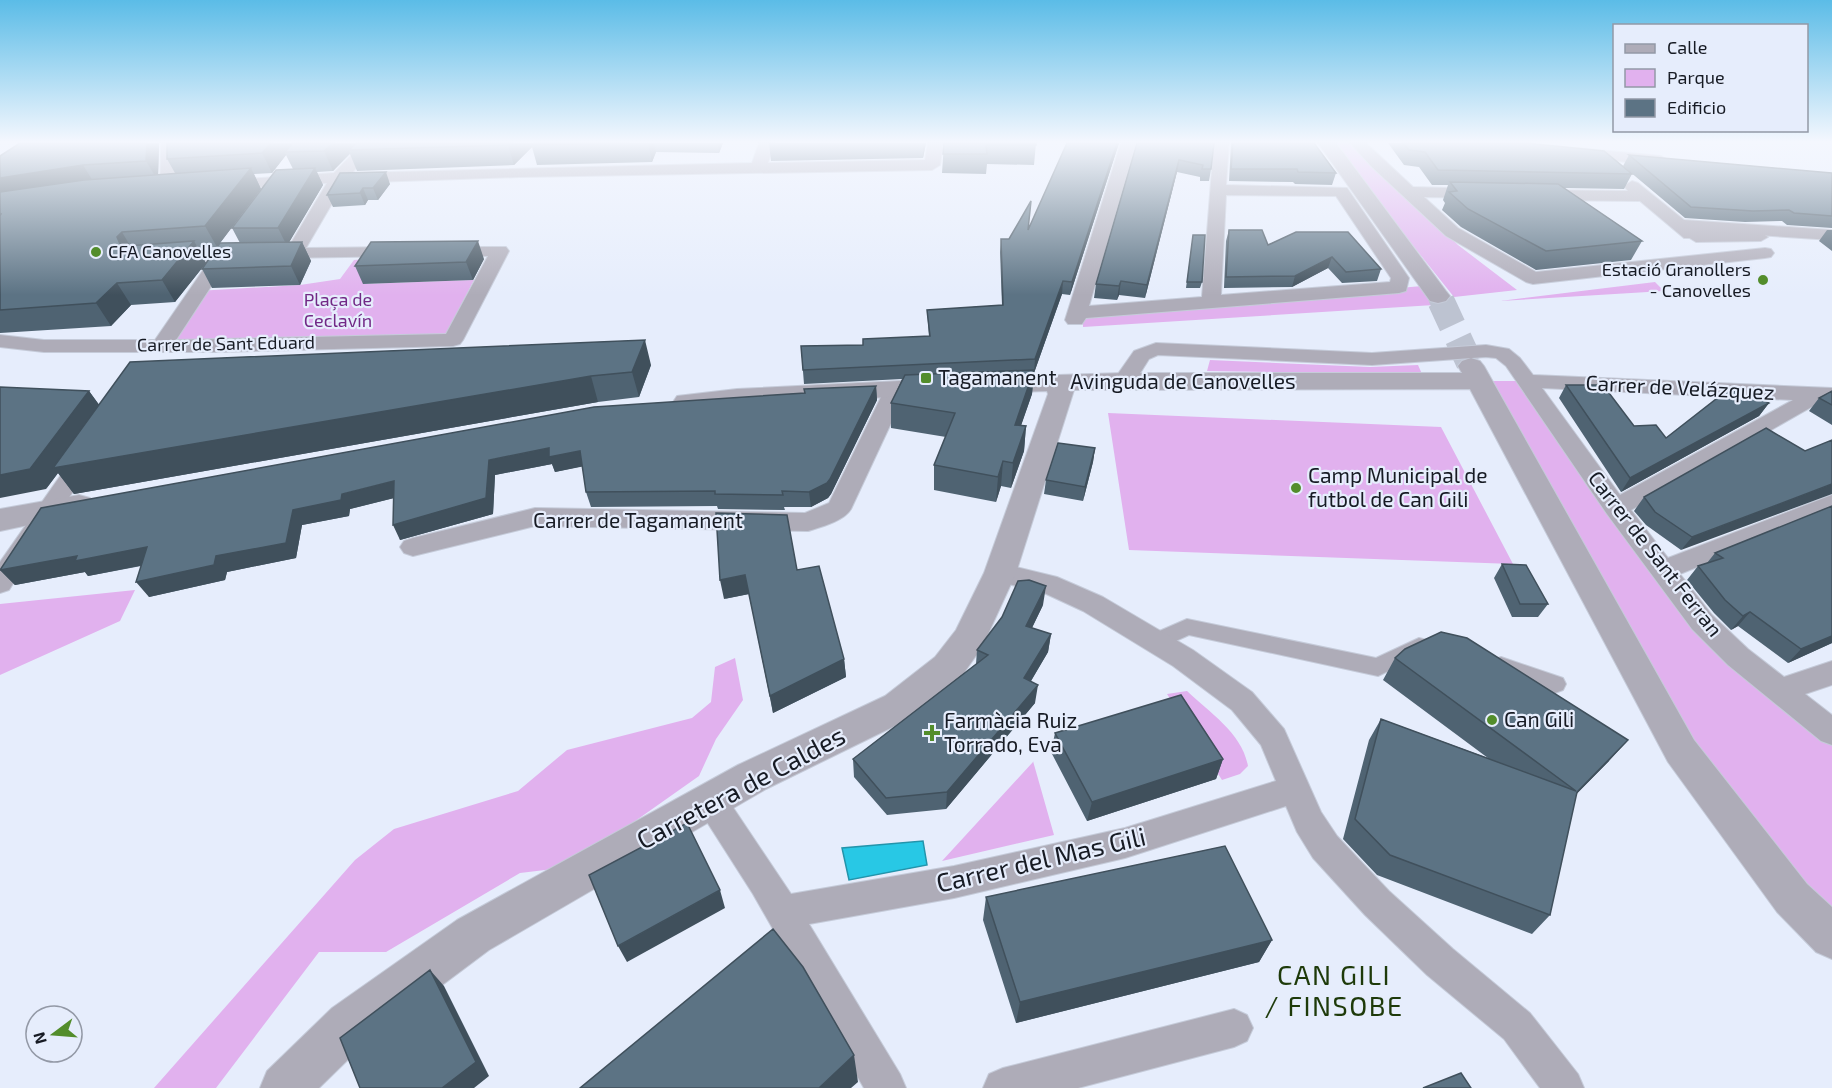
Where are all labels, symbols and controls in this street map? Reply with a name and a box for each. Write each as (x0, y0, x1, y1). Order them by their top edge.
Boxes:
legend (1613, 24, 1808, 132)
text: Calle (1667, 36, 1708, 58)
text: Parque (1667, 66, 1725, 88)
text: Edificio (1667, 96, 1726, 118)
place label: CFA Canovelles (108, 240, 231, 262)
marker: CFA Canovelles (89, 245, 103, 259)
place label: Estació Granollers - Canovelles (1602, 258, 1751, 301)
marker: Estació Granollers - Canovelles (1756, 273, 1770, 287)
park label: Plaça de Ceclavín (304, 288, 372, 331)
street label: Carrer de Sant Eduard (137, 330, 315, 356)
place label: Tagamanent (938, 364, 1057, 389)
street label: Avinguda de Canovelles (1070, 368, 1296, 393)
street label: Carrer de Velázquez (1585, 369, 1775, 404)
marker: Tagamanent (919, 371, 933, 385)
place label: Camp Municipal de futbol de Can Gili (1308, 462, 1487, 511)
street label: Carrer de Sant Ferran (1584, 465, 1729, 641)
marker: Camp Municipal de futbol de Can Gili (1289, 481, 1303, 495)
street label: Carrer de Tagamanent (533, 507, 743, 532)
place label: Can Gili (1504, 706, 1574, 731)
place label: Farmàcia Ruiz Torrado, Eva (944, 707, 1077, 756)
marker: Can Gili (1485, 713, 1499, 727)
street label: Carretera de Caldes (631, 719, 850, 855)
marker: Farmàcia Ruiz Torrado, Eva (925, 726, 939, 740)
street label: Carrer del Mas Gili (933, 819, 1148, 898)
district label: CAN GILI / FINSOBE (1264, 958, 1404, 1021)
north arrow (24, 1004, 84, 1064)
text: N (28, 1030, 50, 1046)

